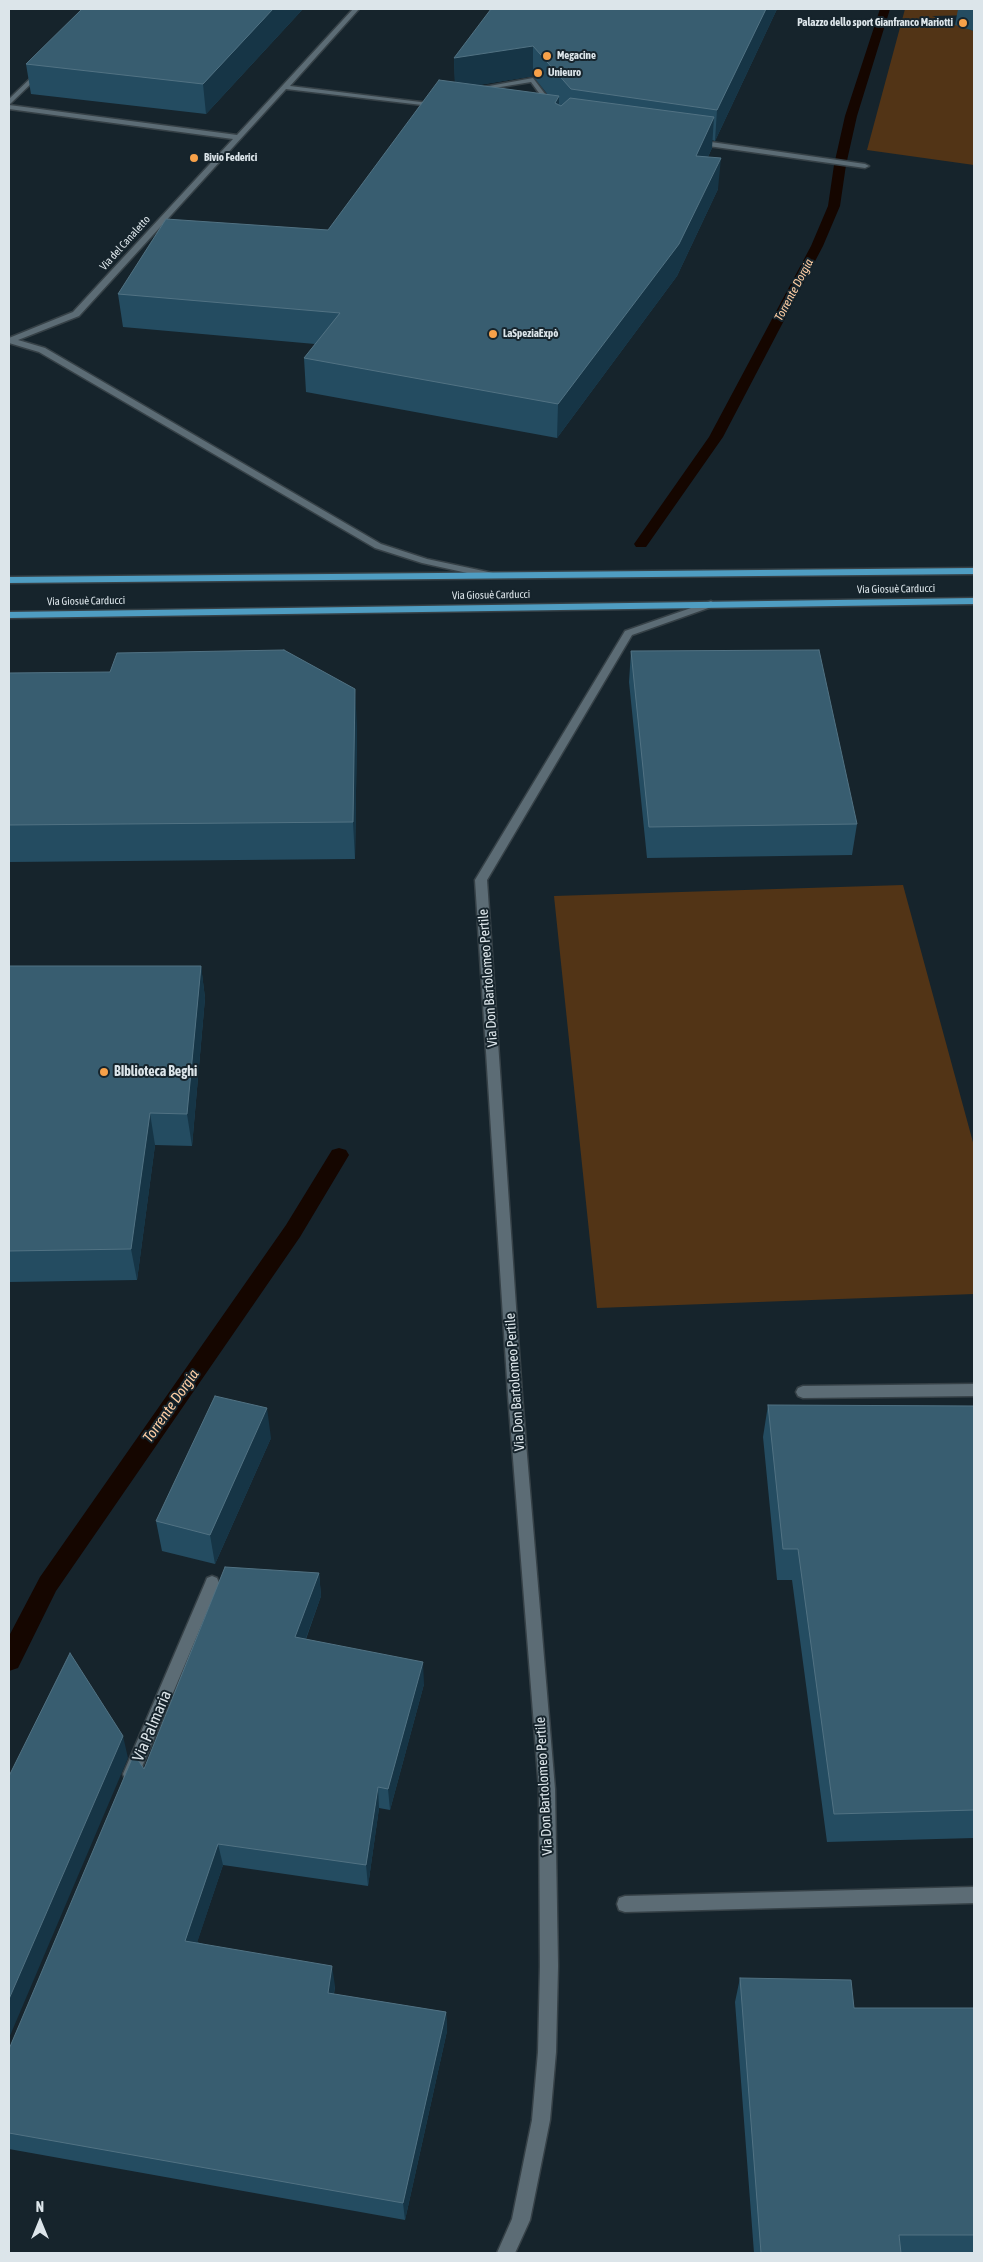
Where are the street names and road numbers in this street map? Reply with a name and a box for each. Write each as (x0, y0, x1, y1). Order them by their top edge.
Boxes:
street label: Via del Canaletto (97, 213, 153, 273)
street label: Via Giosuè Carducci (857, 582, 935, 596)
street label: Via Giosuè Carducci (452, 588, 530, 602)
street label: Via Giosuè Carducci (47, 594, 125, 608)
street label: Via Don Bartolomeo Pertile (475, 908, 501, 1048)
street label: Via Don Bartolomeo Pertile (502, 1312, 528, 1452)
street label: Via Palmaria (128, 1688, 176, 1764)
street label: Via Don Bartolomeo Pertile (532, 1716, 556, 1856)

